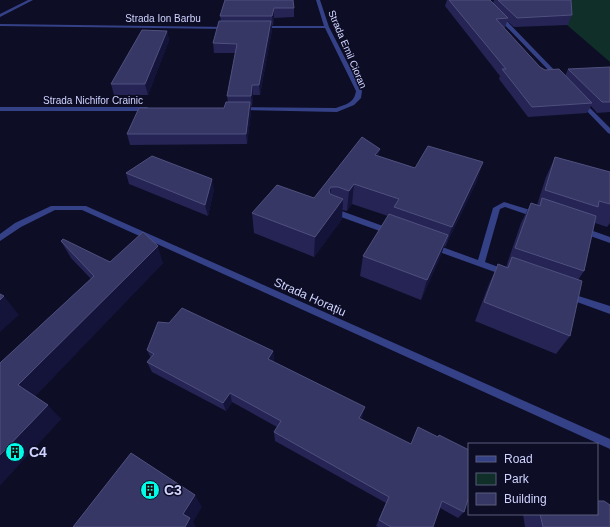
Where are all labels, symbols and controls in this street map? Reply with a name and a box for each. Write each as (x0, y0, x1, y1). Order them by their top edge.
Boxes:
street label: Strada Emil Cioran (326, 8, 369, 90)
street label: Strada Ion Barbu (125, 13, 201, 24)
street label: Strada Nichifor Crainic (43, 95, 143, 106)
street label: Strada Horațiu (272, 275, 348, 319)
building icon: C4 (4, 441, 26, 463)
legend (468, 443, 598, 515)
place label: C4 (29, 444, 47, 460)
text: Road (504, 452, 533, 466)
text: Park (504, 472, 530, 486)
building icon: C3 (139, 479, 161, 501)
place label: C3 (164, 482, 182, 498)
text: Building (504, 492, 547, 506)

